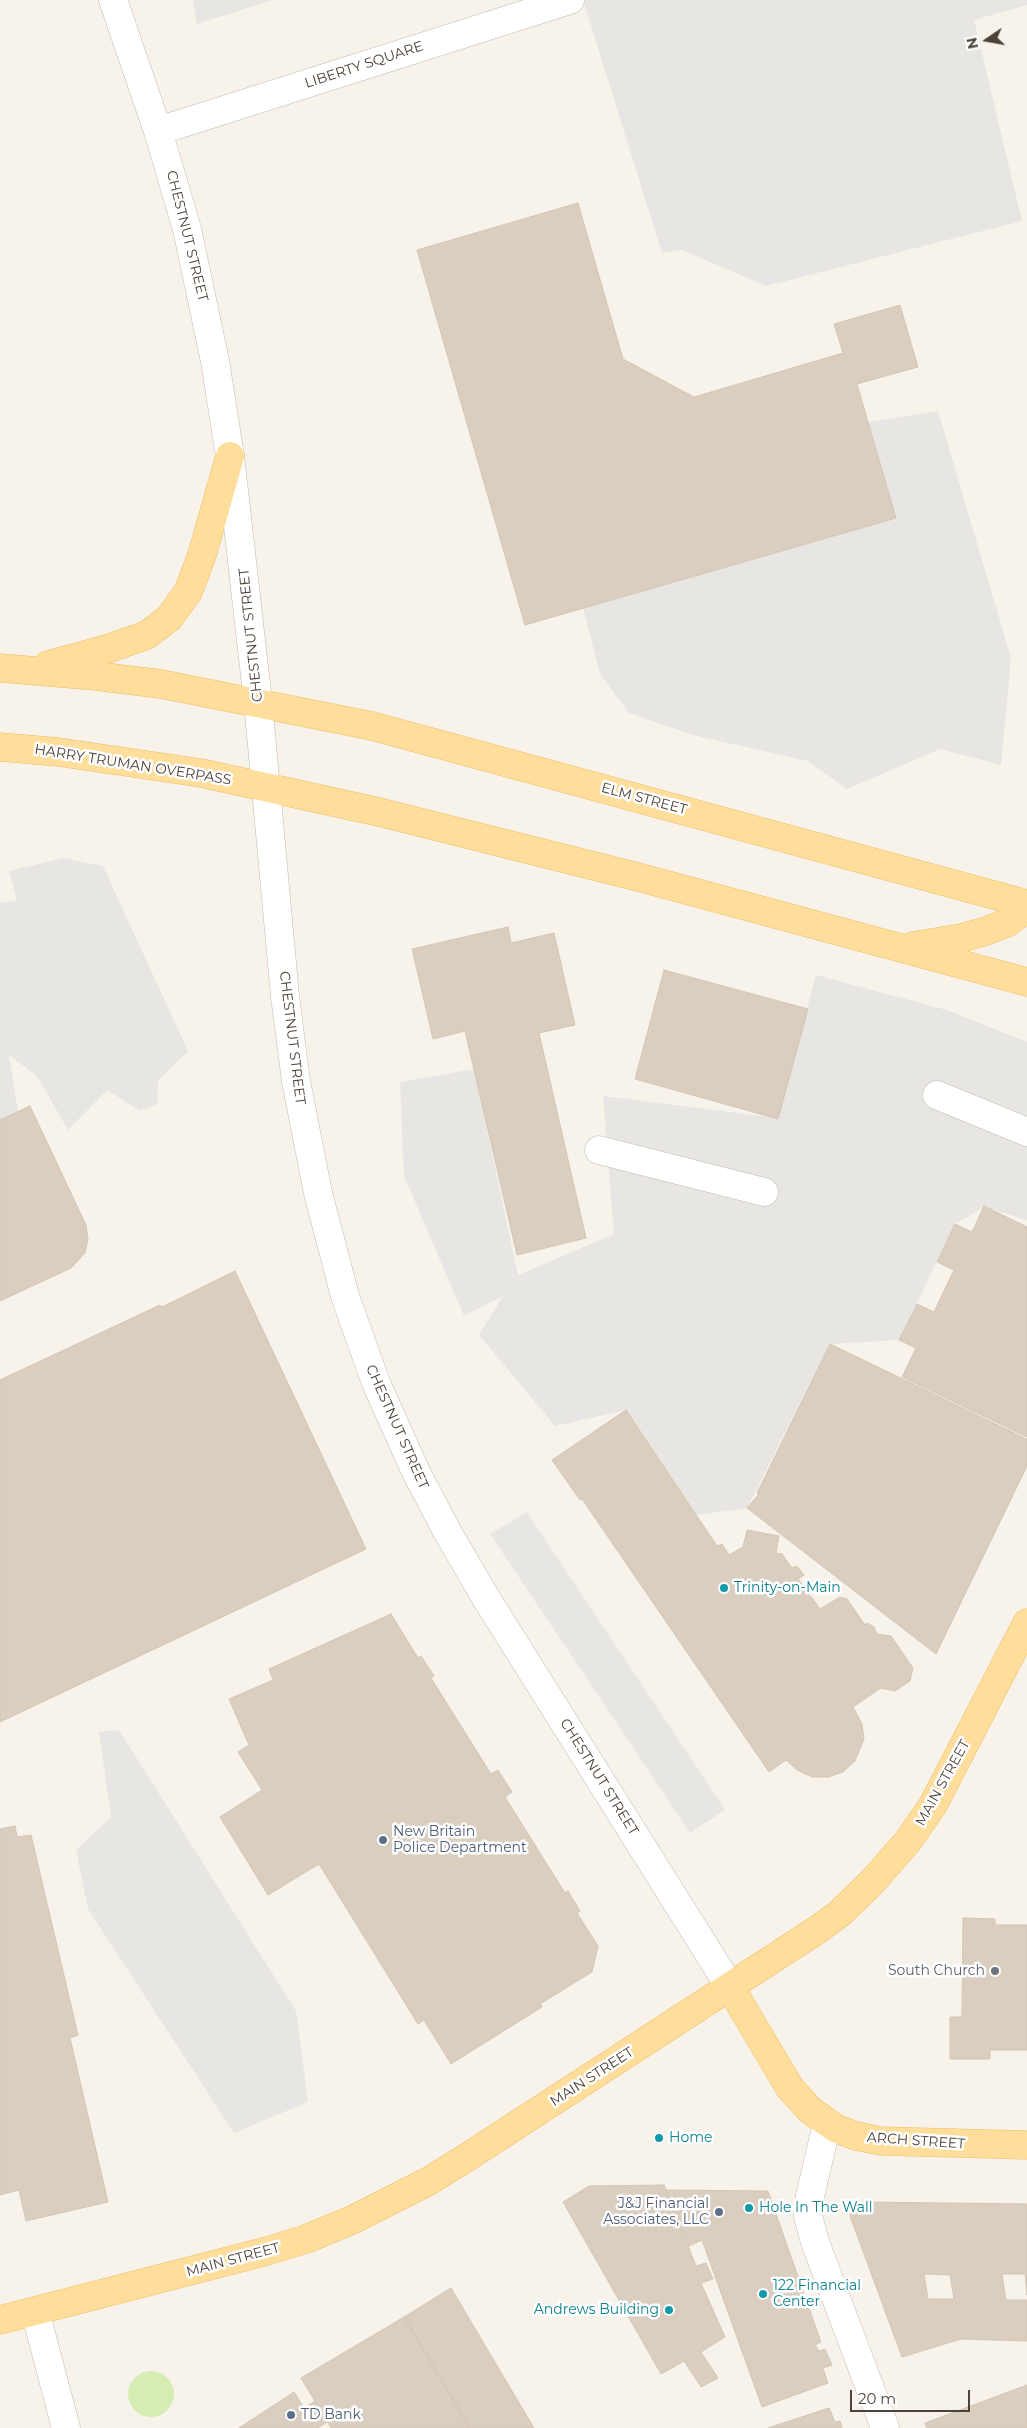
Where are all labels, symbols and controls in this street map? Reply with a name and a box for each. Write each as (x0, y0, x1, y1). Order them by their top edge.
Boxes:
north arrow (962, 15, 1012, 65)
text: N (962, 36, 982, 51)
street label: LIBERTY SQUARE (303, 38, 425, 92)
street label: CHESTNUT STREET (163, 169, 211, 303)
street label: CHESTNUT STREET (236, 567, 266, 703)
street label: HARRY TRUMAN OVERPASS (33, 741, 233, 789)
street label: ELM STREET (599, 779, 689, 819)
street label: CHESTNUT STREET (275, 970, 309, 1106)
street label: CHESTNUT STREET (362, 1362, 432, 1492)
place label: Trinity-on-Main (734, 1580, 841, 1596)
marker: Trinity-on-Main (718, 1582, 730, 1594)
street label: CHESTNUT STREET (556, 1715, 642, 1839)
street label: MAIN STREET (912, 1737, 974, 1829)
place label: New Britain Police Department (393, 1824, 527, 1856)
marker: New Britain Police Department (377, 1834, 389, 1846)
place label: South Church (888, 1963, 985, 1979)
marker: South Church (989, 1965, 1001, 1977)
street label: MAIN STREET (547, 2044, 637, 2110)
street label: ARCH STREET (866, 2129, 966, 2153)
place label: Home (669, 2130, 712, 2146)
marker: Home (653, 2132, 665, 2144)
place label: J&J Financial Associates, LLC (603, 2196, 709, 2228)
place label: Hole In The Wall (759, 2200, 873, 2216)
marker: Hole In The Wall (743, 2202, 755, 2214)
marker: J&J Financial Associates, LLC (713, 2206, 725, 2218)
street label: MAIN STREET (184, 2239, 282, 2281)
place label: 122 Financial Center (773, 2278, 861, 2310)
marker: 122 Financial Center (757, 2288, 769, 2300)
place label: Andrews Building (534, 2302, 659, 2318)
marker: Andrews Building (663, 2304, 675, 2316)
scale bar (852, 2380, 972, 2412)
text: 20 m (858, 2389, 896, 2408)
place label: TD Bank (301, 2407, 361, 2423)
marker: TD Bank (285, 2409, 297, 2421)

